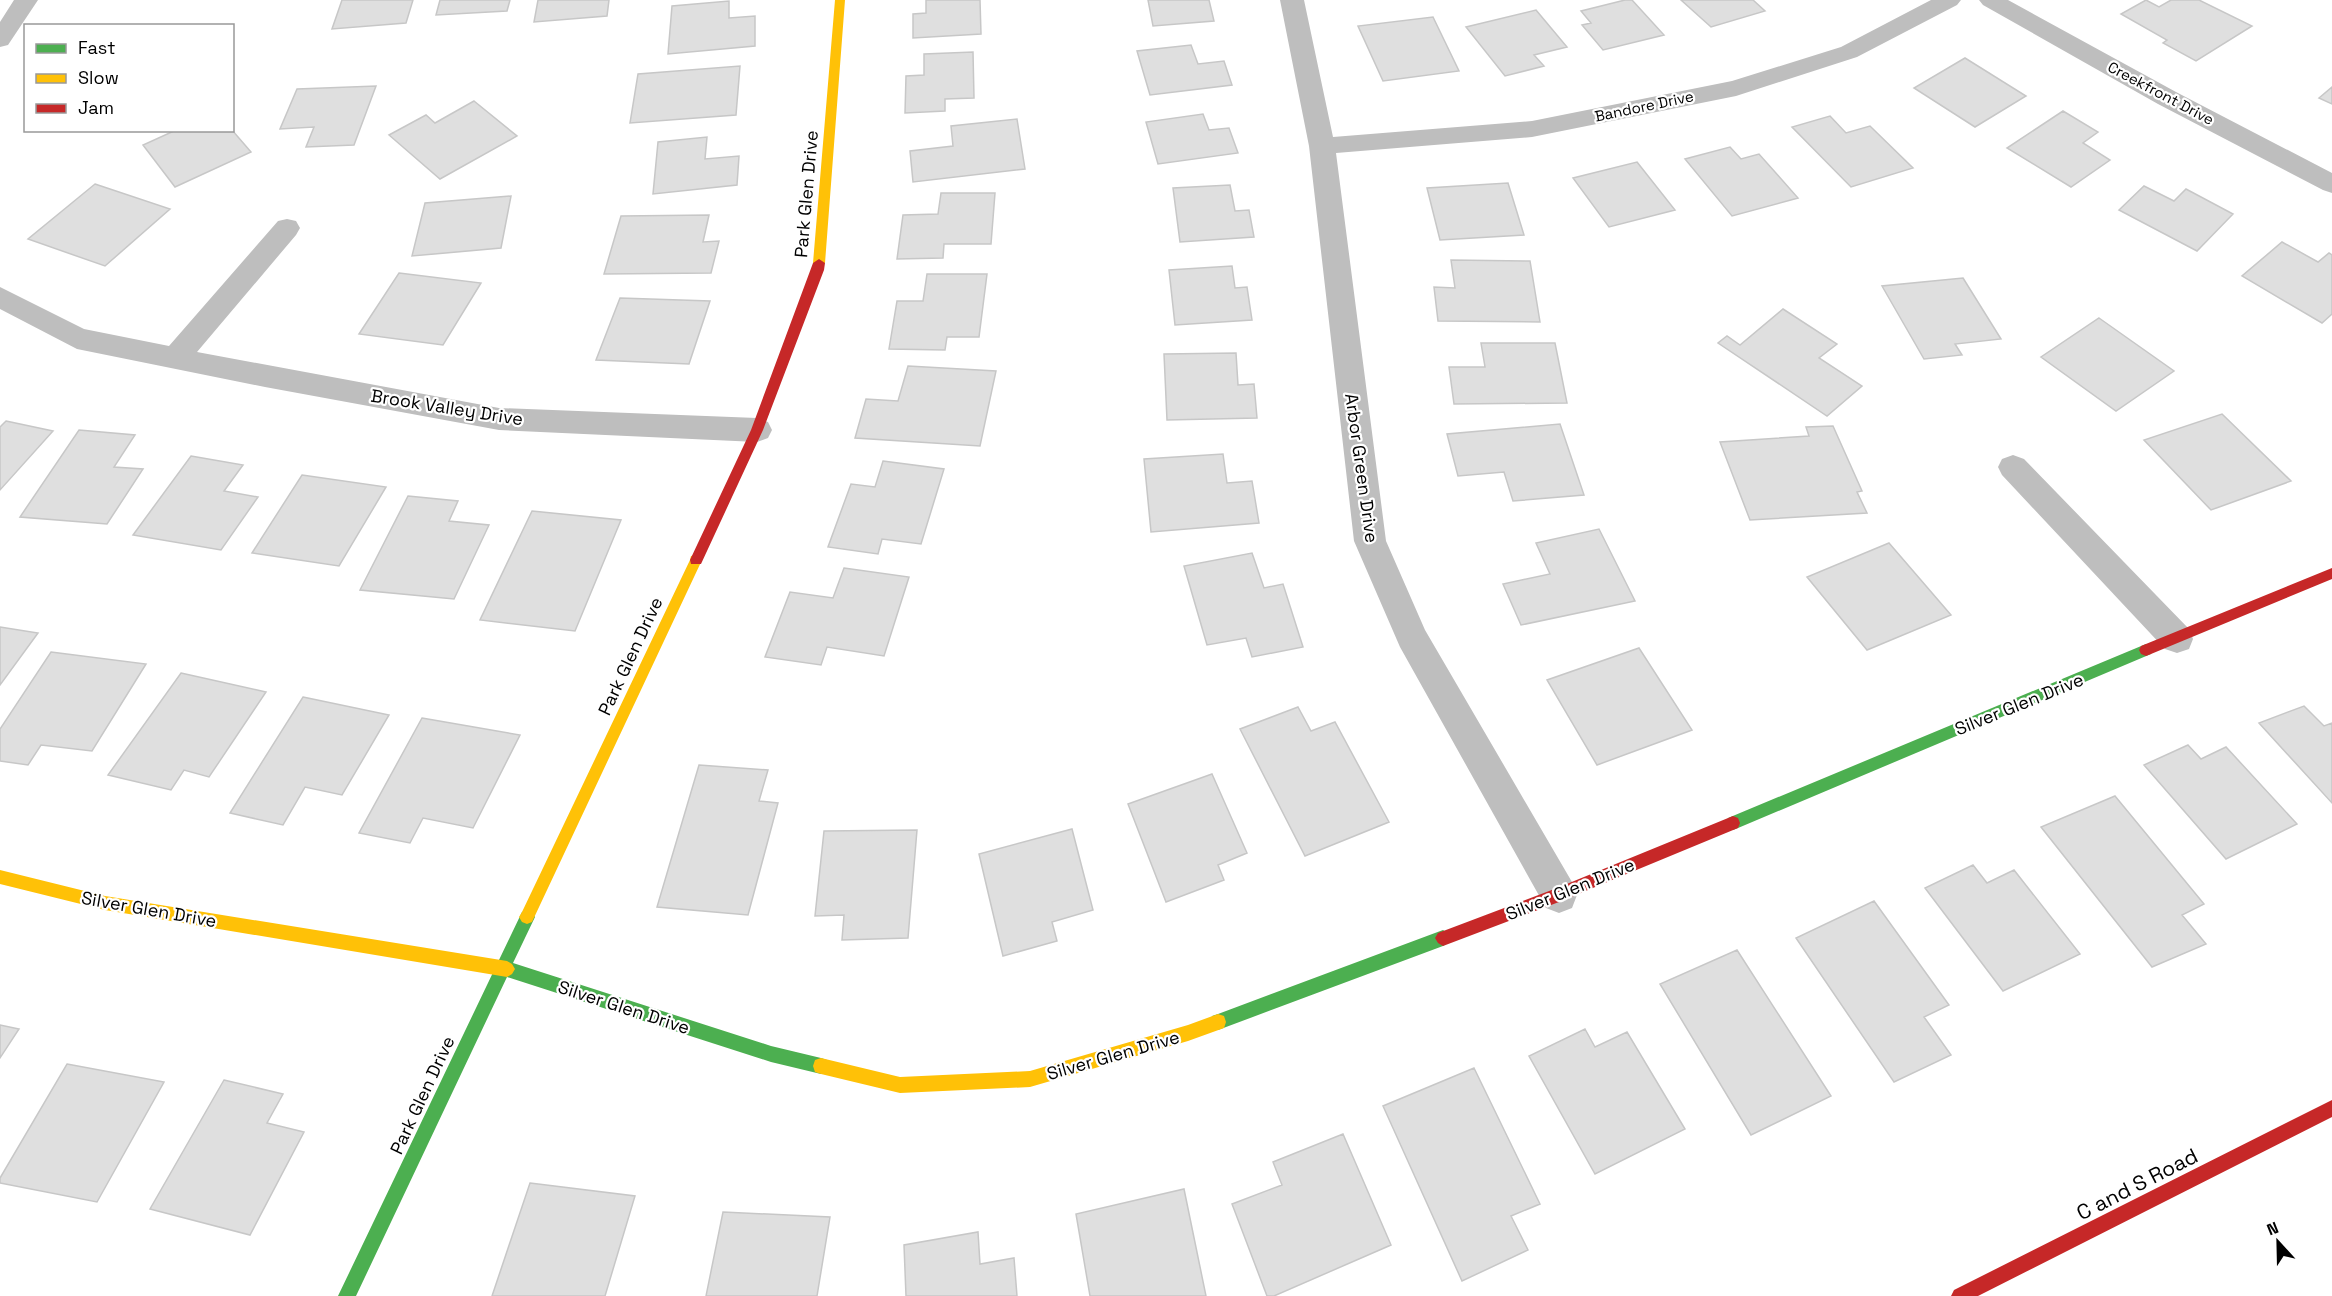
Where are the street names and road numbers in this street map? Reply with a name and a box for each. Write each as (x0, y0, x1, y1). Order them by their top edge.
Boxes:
street label: Creekfront Drive (2105, 57, 2218, 129)
street label: Bandore Drive (1593, 86, 1695, 126)
street label: Park Glen Drive (789, 129, 823, 259)
street label: Brook Valley Drive (369, 384, 525, 430)
street label: Arbor Green Drive (1340, 392, 1384, 544)
street label: Park Glen Drive (593, 593, 667, 719)
street label: Silver Glen Drive (1951, 668, 2087, 740)
street label: Silver Glen Drive (1502, 853, 1638, 925)
street label: Silver Glen Drive (80, 886, 218, 932)
street label: Silver Glen Drive (555, 975, 693, 1039)
street label: Silver Glen Drive (1044, 1025, 1182, 1085)
street label: Park Glen Drive (385, 1032, 459, 1158)
street label: C and S Road (2072, 1142, 2202, 1226)

